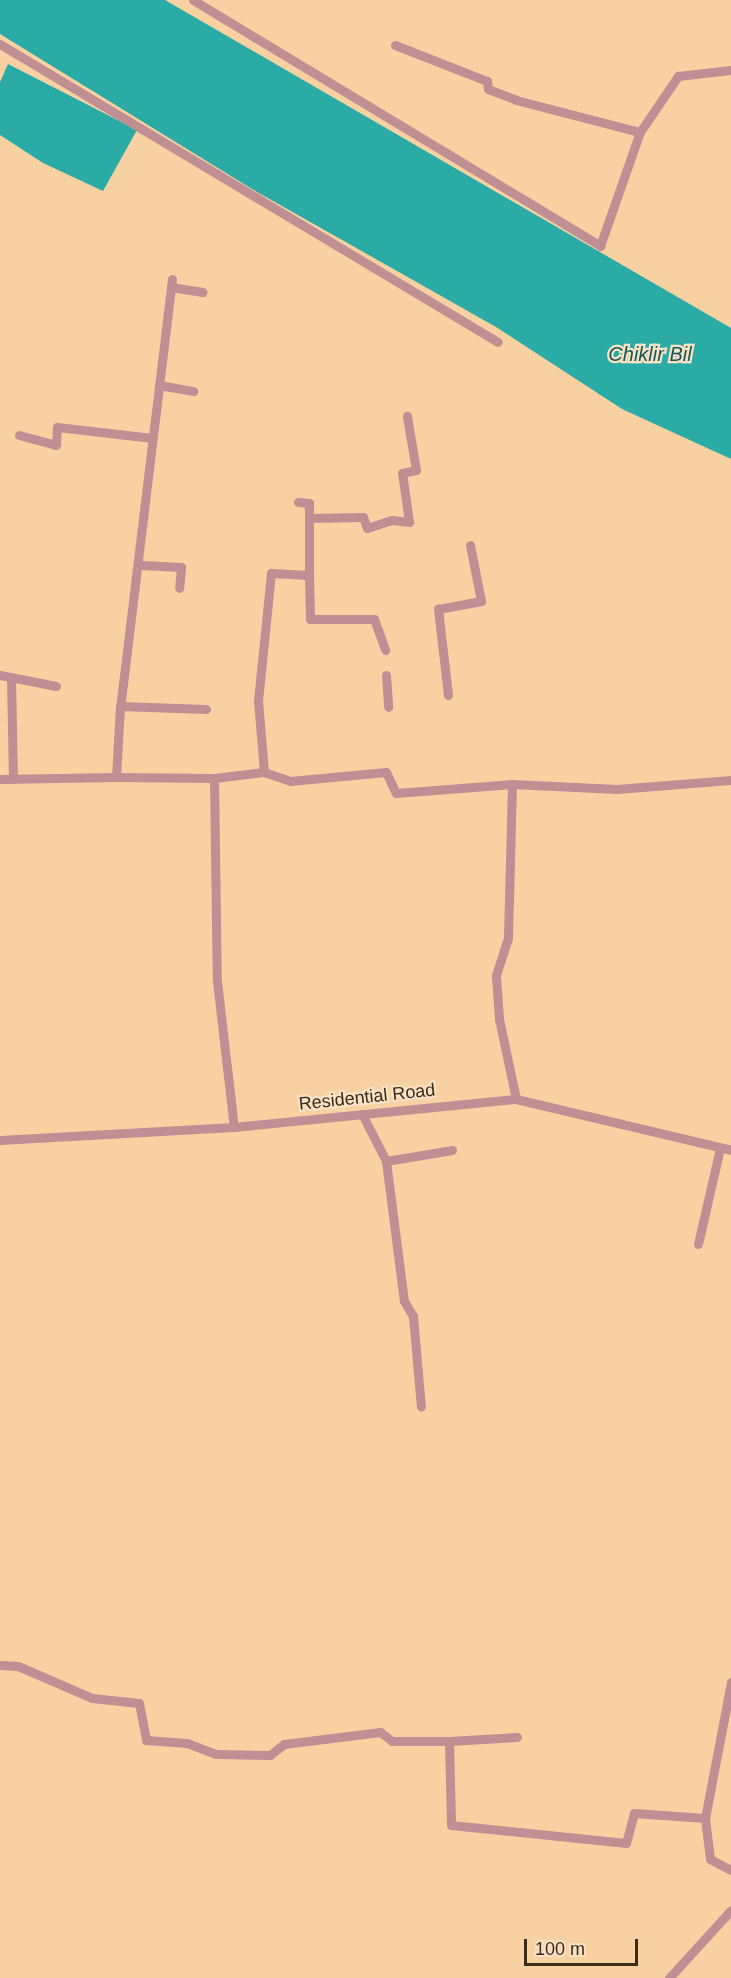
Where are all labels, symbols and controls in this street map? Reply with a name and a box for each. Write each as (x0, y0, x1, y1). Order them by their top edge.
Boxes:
water label: Chiklir Bil (608, 342, 692, 366)
street label: Residential Road (298, 1079, 436, 1115)
scale bar (527, 1927, 641, 1965)
text: 100 m (535, 1939, 585, 1959)

